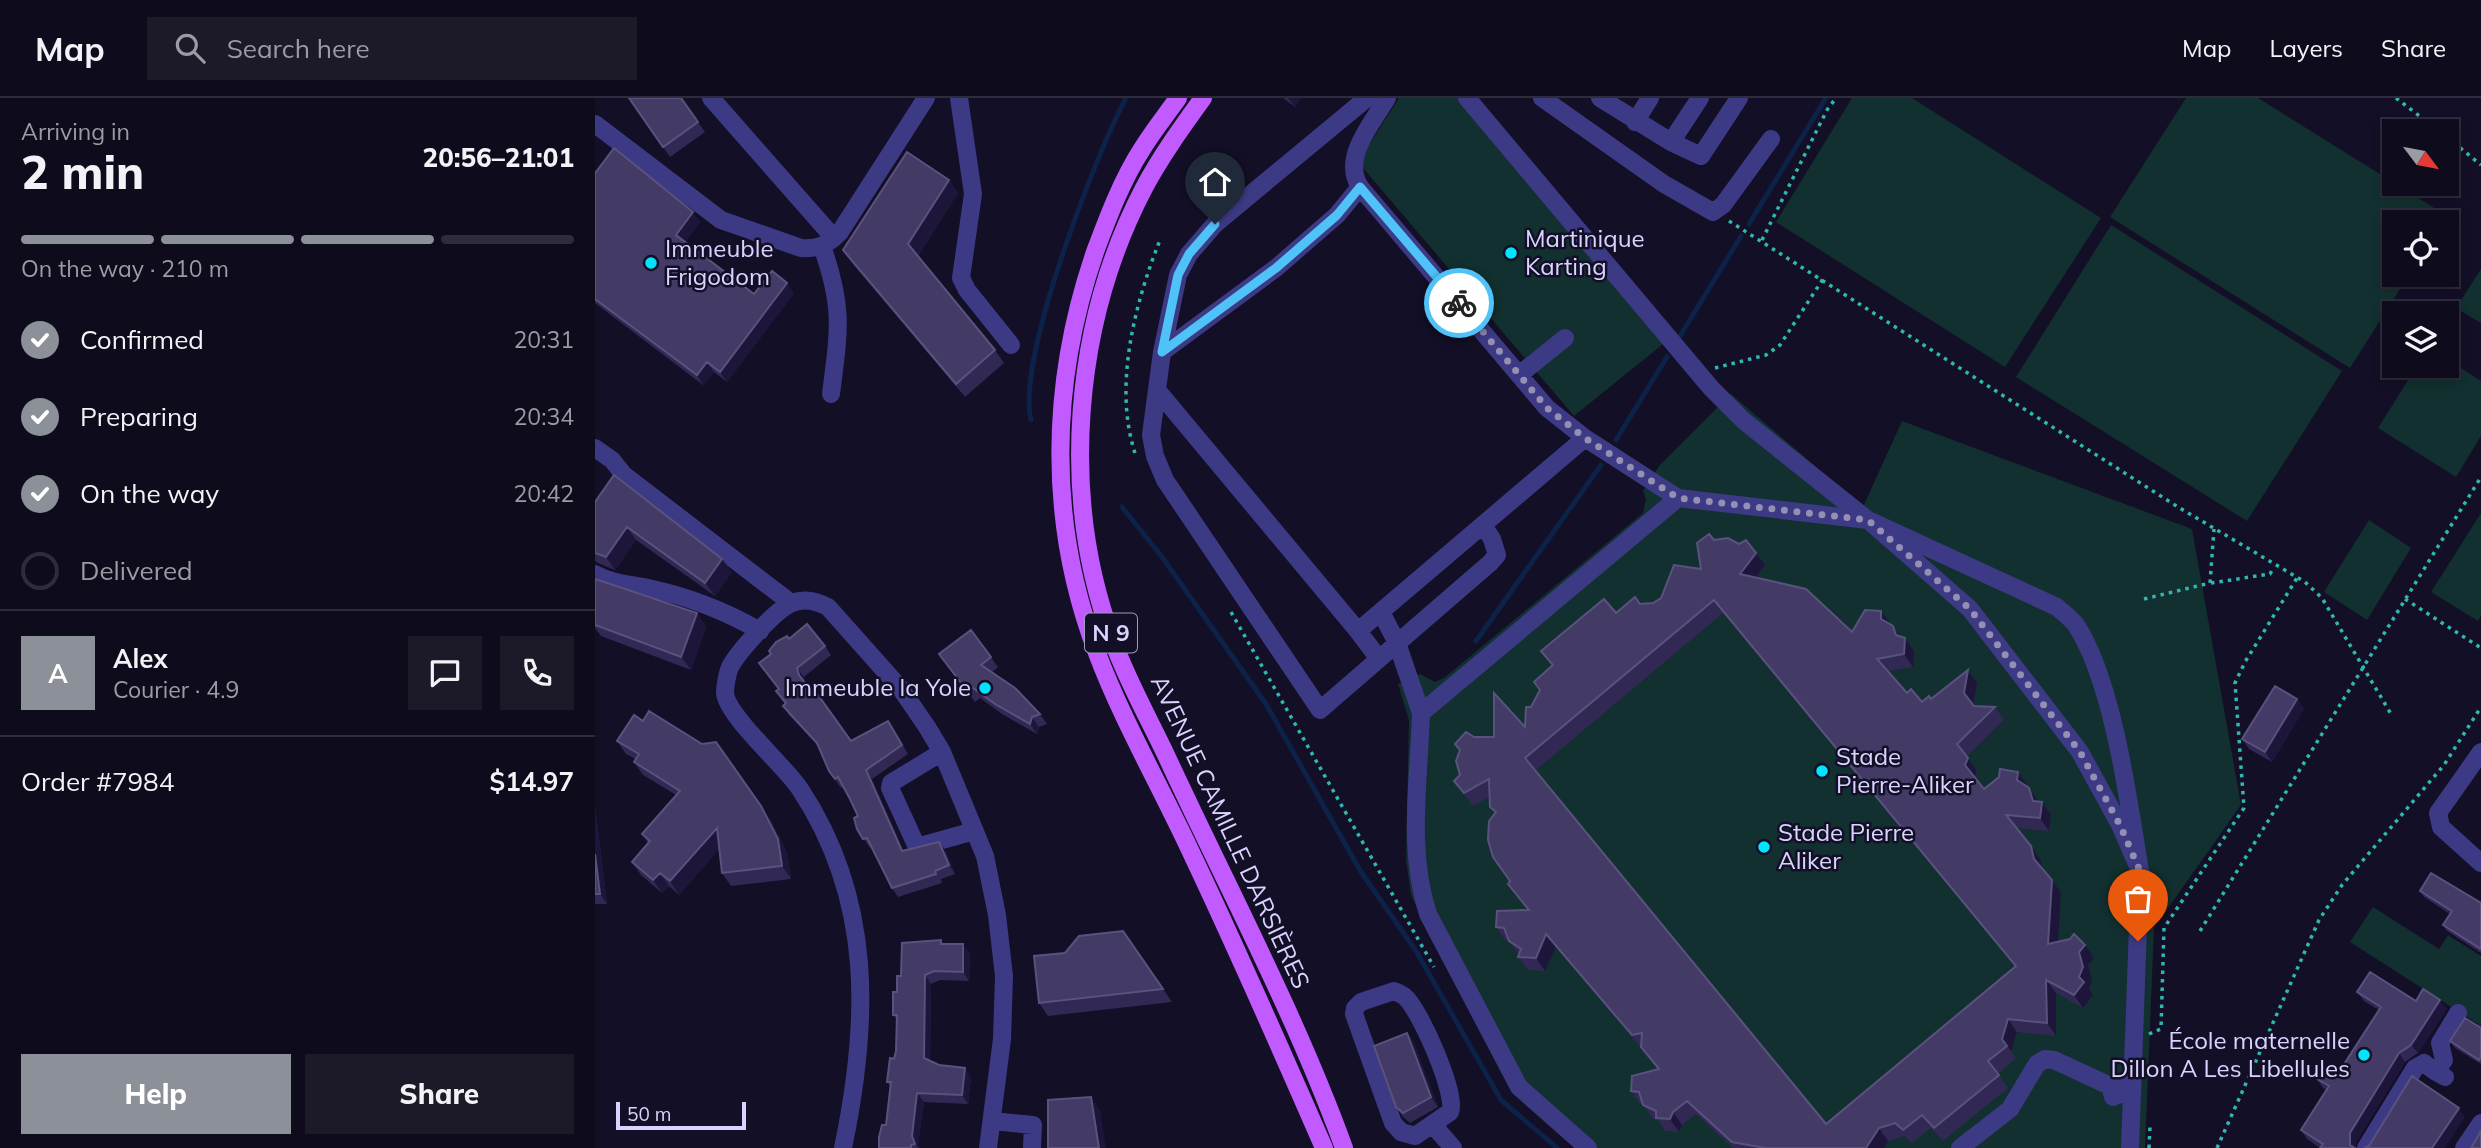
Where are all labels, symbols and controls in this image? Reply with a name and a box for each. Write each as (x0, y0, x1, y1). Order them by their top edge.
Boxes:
search box (147, 17, 637, 80)
text: Map (35, 28, 105, 69)
icon: search (171, 29, 209, 67)
text: Search here (227, 32, 370, 65)
text: Map (2182, 33, 2231, 63)
text: Layers (2269, 33, 2343, 63)
text: Share (2381, 33, 2446, 63)
text: Arriving in (21, 117, 130, 146)
north arrow (2382, 119, 2459, 196)
map controls (2382, 119, 2459, 378)
text: 20:56–21:01 (423, 141, 574, 174)
text: 2 min (21, 143, 144, 201)
pin (1185, 152, 1245, 224)
icon: home (1196, 163, 1234, 201)
button: locate (2382, 210, 2459, 287)
place label: Martinique Karting (1525, 223, 1645, 281)
place label: Immeuble Frigodom (665, 233, 773, 291)
marker: Martinique Karting (1503, 245, 1519, 261)
text: On the way · 210 m (21, 254, 229, 283)
marker: Immeuble Frigodom (643, 255, 659, 271)
courier (1424, 268, 1494, 338)
icon: bike (1440, 284, 1478, 322)
button: layers (2382, 301, 2459, 378)
icon: check (21, 321, 59, 359)
text: Confirmed (80, 323, 204, 356)
text: 20:31 (514, 325, 574, 354)
icon: check (21, 398, 59, 436)
text: Preparing (80, 400, 198, 433)
text: 20:34 (514, 402, 574, 431)
icon: check (21, 475, 59, 513)
text: On the way (80, 477, 219, 510)
text: 20:42 (514, 479, 574, 508)
text: Delivered (80, 554, 193, 587)
road number: N 9 (1085, 614, 1137, 652)
button: chat (408, 636, 482, 710)
button: phone (500, 636, 574, 710)
text: Alex (113, 642, 168, 675)
text: A (48, 657, 68, 690)
street label: AVENUE CAMILLE DARSIÈRES (1145, 670, 1317, 993)
place label: Immeuble la Yole (785, 672, 971, 702)
text: Courier · 4.9 (113, 675, 239, 704)
marker: Immeuble la Yole (977, 680, 993, 696)
place label: Stade Pierre-Aliker (1836, 741, 1974, 799)
marker: Stade Pierre-Aliker (1814, 763, 1830, 779)
text: Order #7984 (21, 765, 174, 798)
text: $14.97 (490, 765, 574, 798)
place label: Stade Pierre Aliker (1778, 817, 1914, 875)
marker: Stade Pierre Aliker (1756, 839, 1772, 855)
pin (2108, 869, 2168, 941)
icon: bag (2119, 880, 2157, 918)
place label: École maternelle Dillon A Les Libellules (2111, 1025, 2350, 1083)
marker: École maternelle Dillon A Les Libellules (2356, 1047, 2372, 1063)
button: Help (21, 1054, 291, 1134)
button: Share (305, 1054, 574, 1134)
scale bar (616, 1099, 745, 1131)
text: 50 m (627, 1102, 671, 1126)

